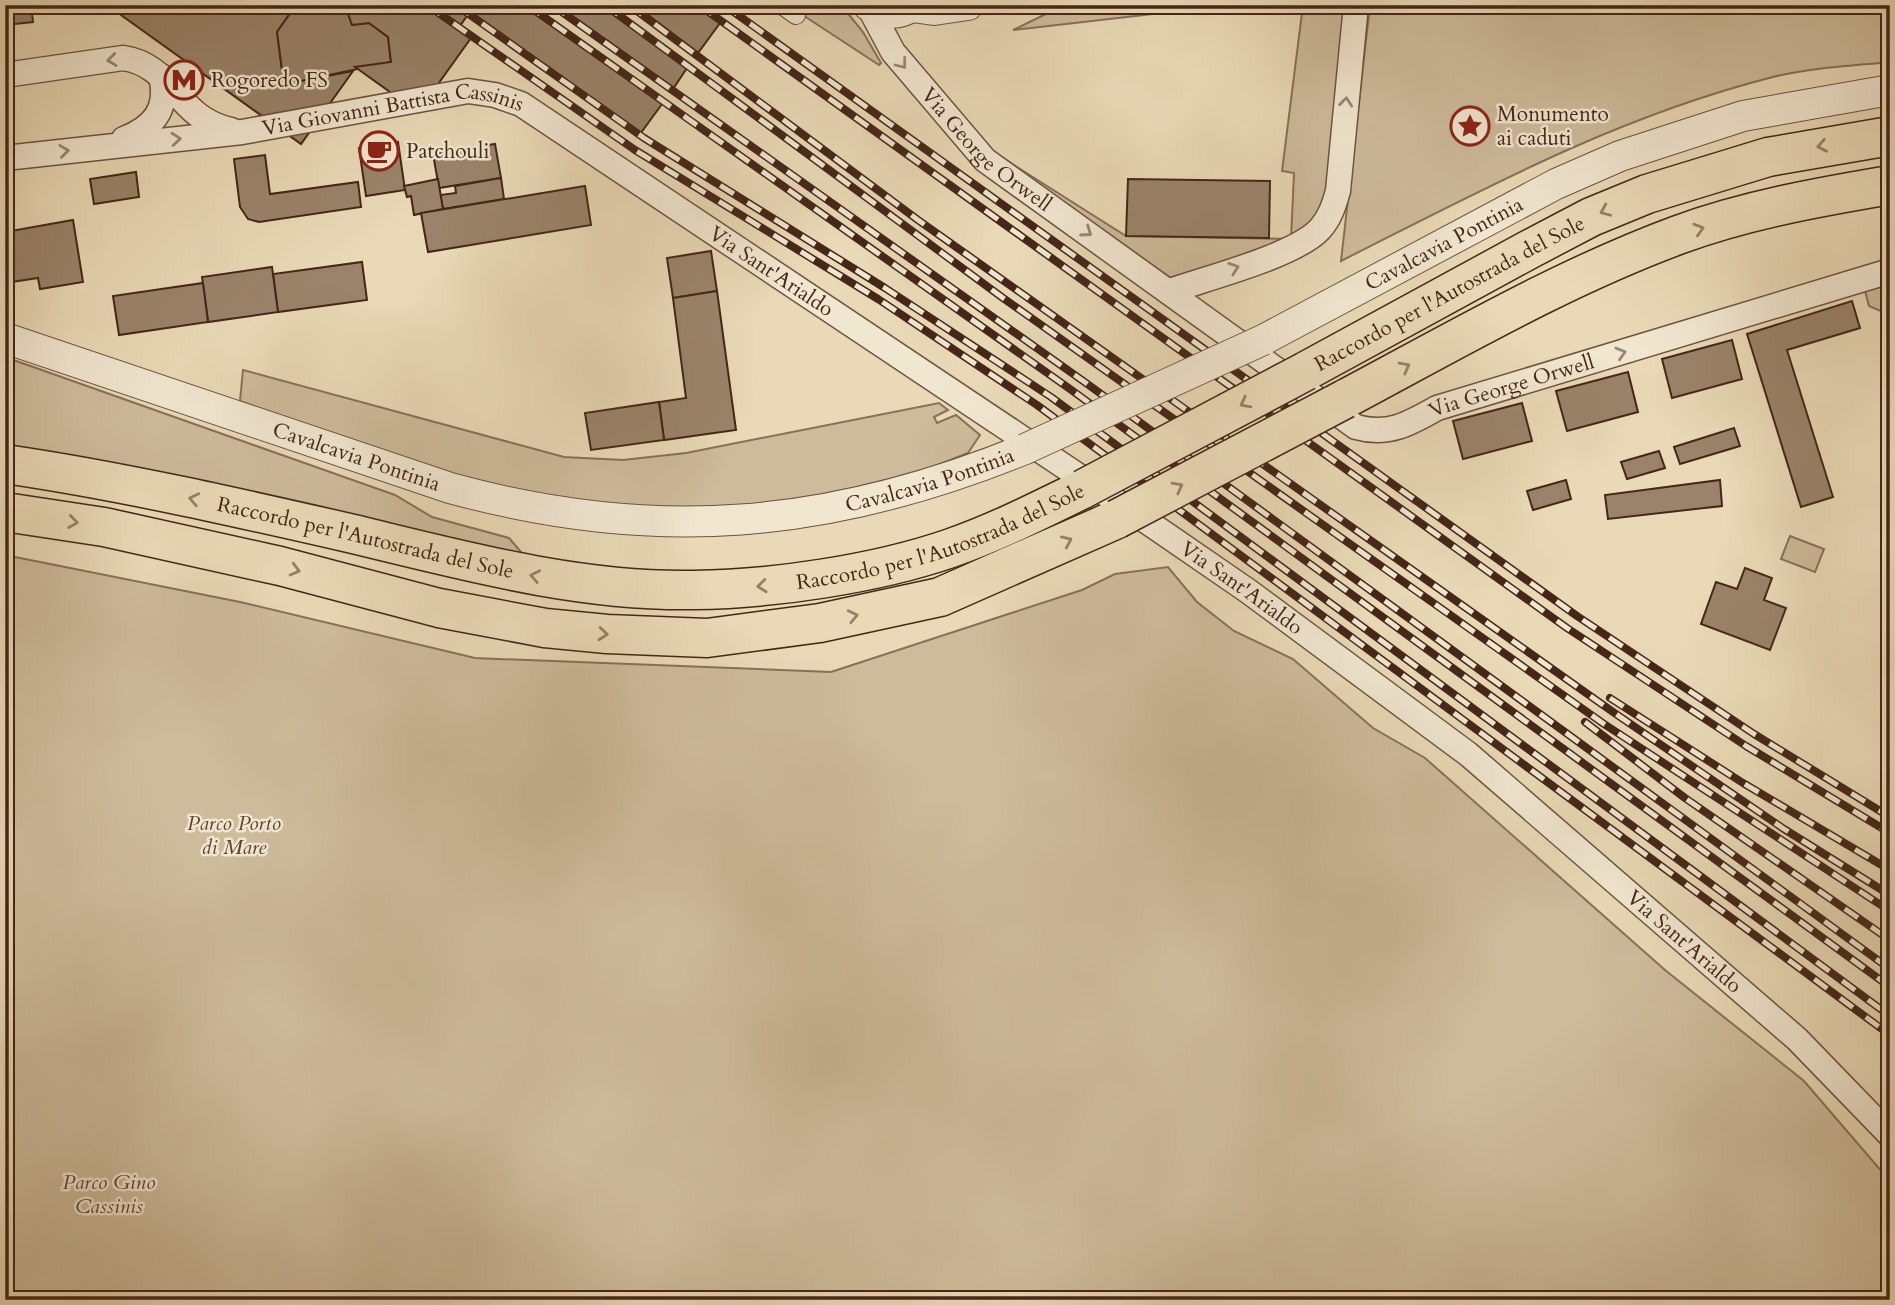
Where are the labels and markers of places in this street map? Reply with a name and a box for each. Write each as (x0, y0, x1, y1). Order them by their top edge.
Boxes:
metro station icon: Rogoredo FS (163, 59, 205, 101)
place label: Rogoredo FS (211, 66, 328, 95)
place label: Monumento ai caduti (1497, 100, 1609, 153)
place icon: Monumento ai caduti (1449, 105, 1491, 147)
cafe icon: Patchouli (358, 130, 400, 172)
place label: Patchouli (406, 137, 489, 166)

